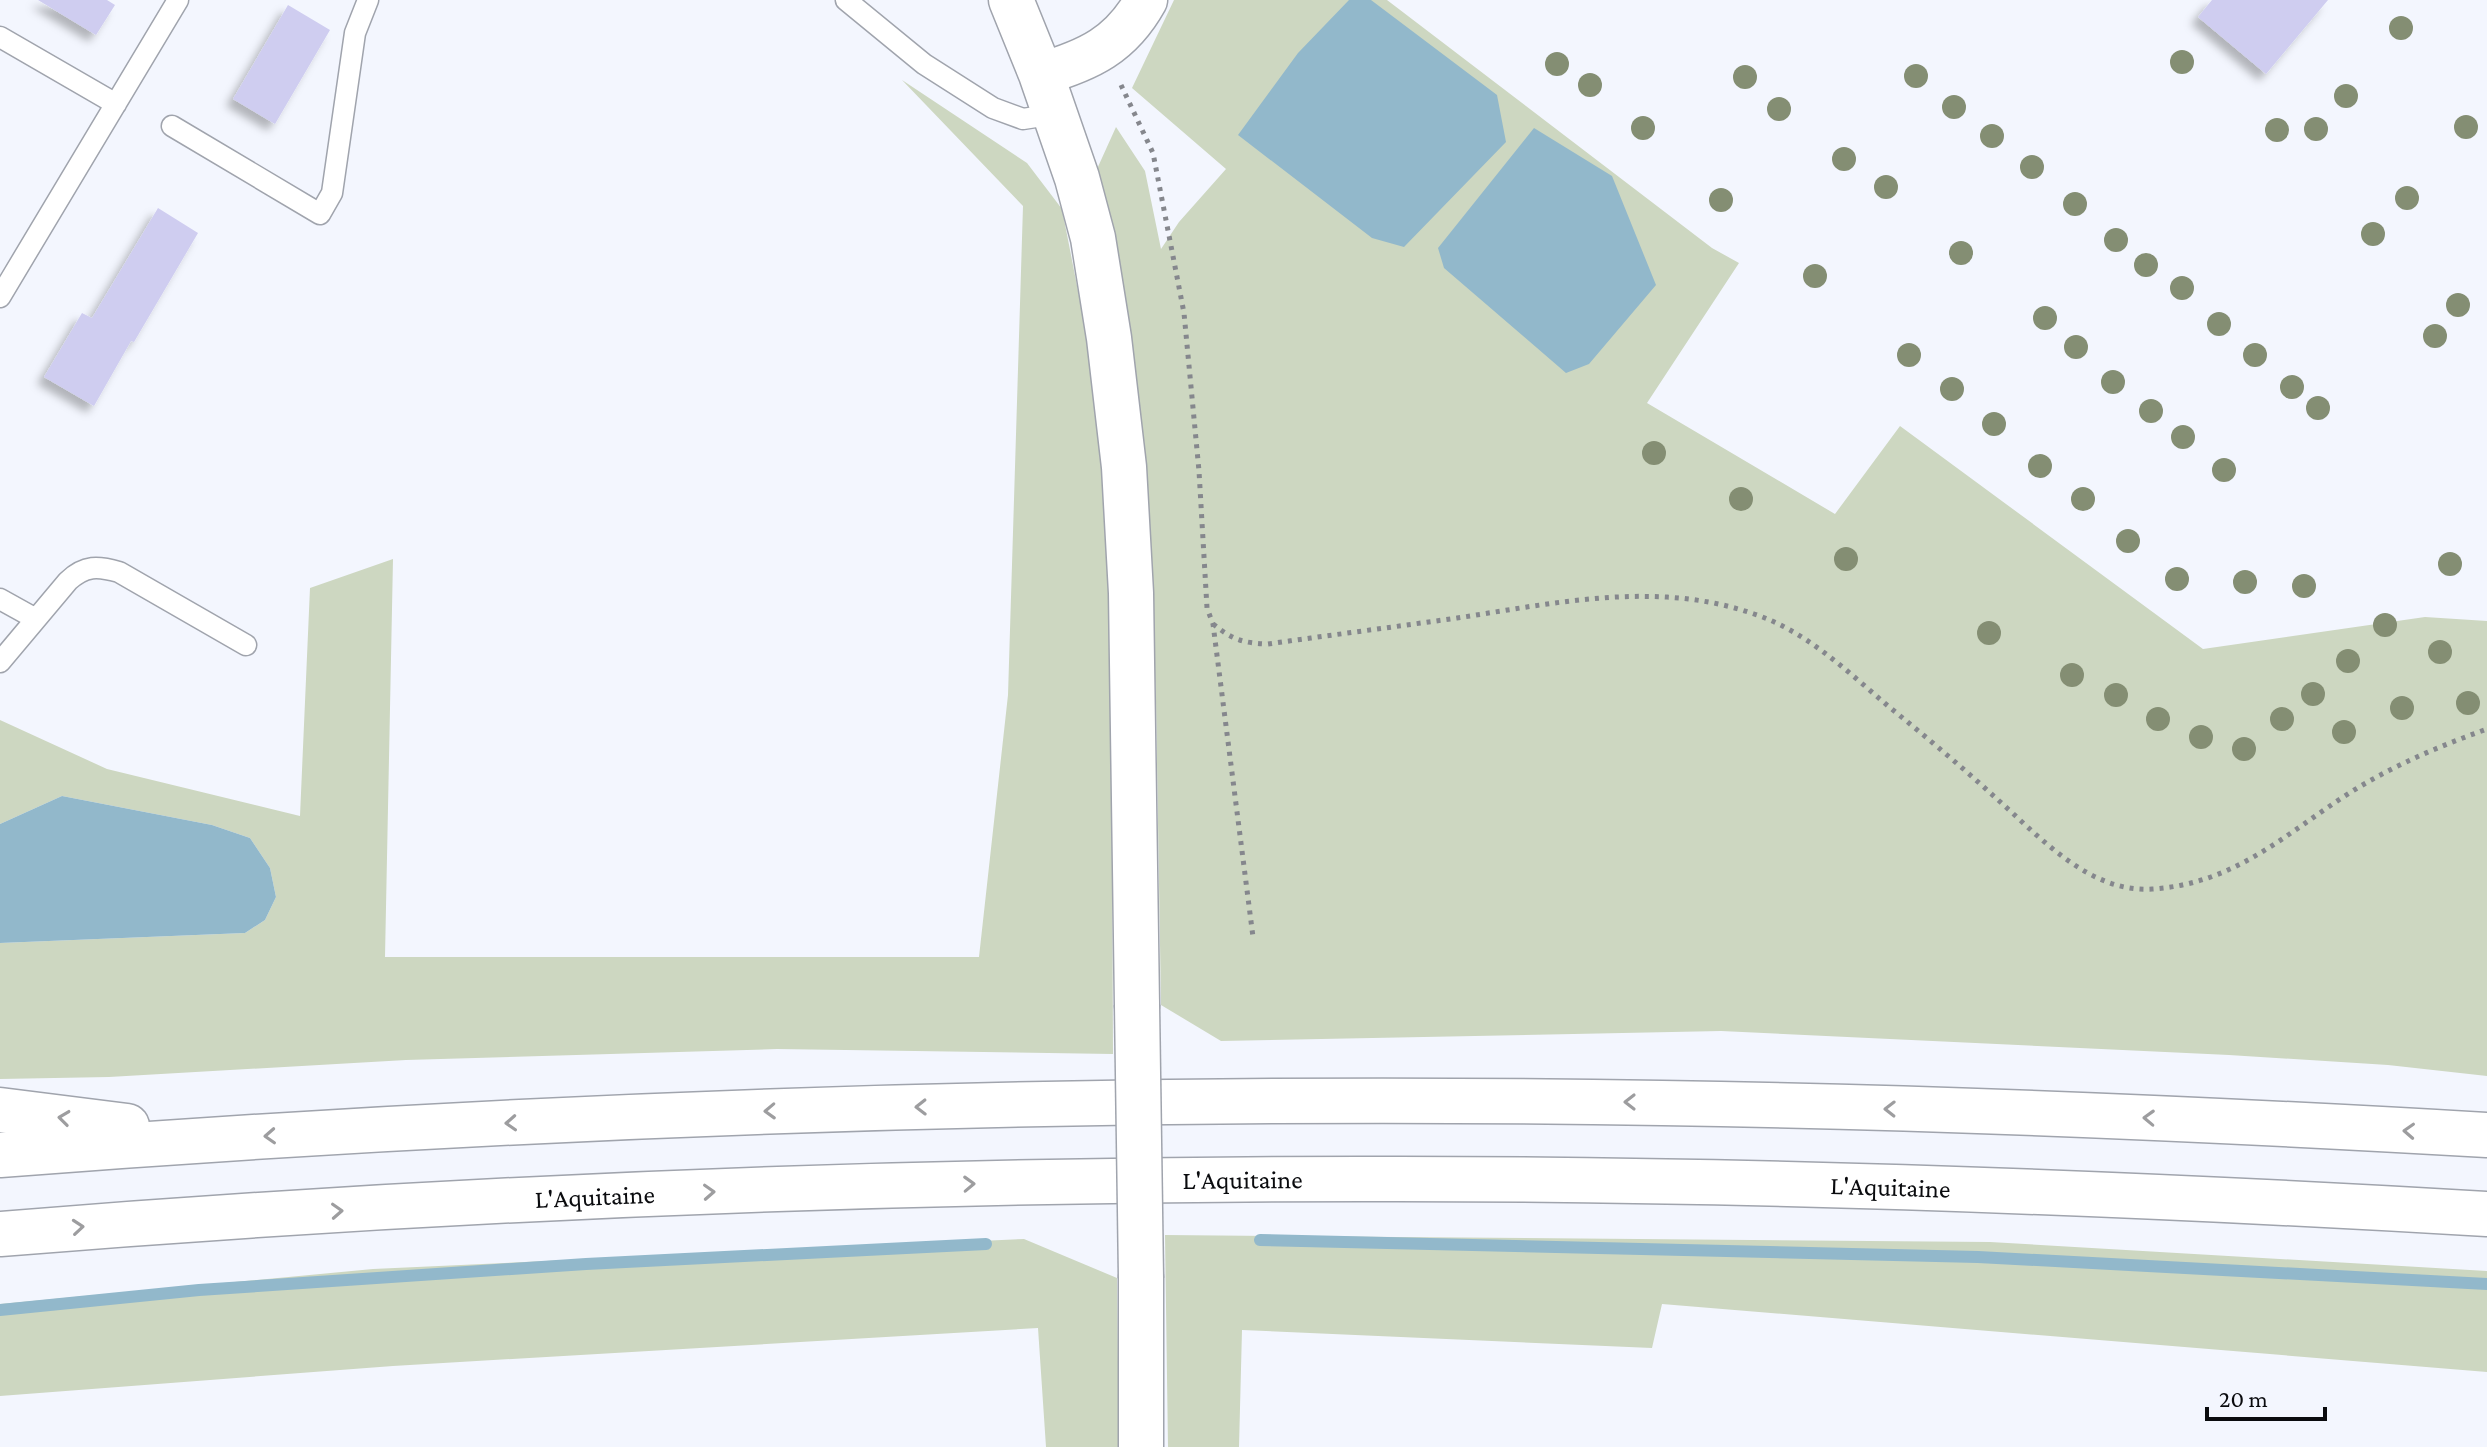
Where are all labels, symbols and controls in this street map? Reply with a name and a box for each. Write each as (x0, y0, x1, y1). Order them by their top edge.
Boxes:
one-way arrow (1623, 1094, 1636, 1111)
one-way arrow (914, 1098, 927, 1116)
one-way arrow (1883, 1100, 1896, 1117)
one-way arrow (763, 1103, 776, 1120)
one-way arrow (2142, 1109, 2155, 1126)
one-way arrow (57, 1110, 71, 1127)
one-way arrow (504, 1114, 517, 1131)
one-way arrow (2402, 1123, 2415, 1140)
one-way arrow (263, 1127, 276, 1144)
street label: L'Aquitaine (1182, 1165, 1303, 1195)
street label: L'Aquitaine (1830, 1171, 1951, 1204)
one-way arrow (963, 1176, 976, 1193)
street label: L'Aquitaine (534, 1180, 655, 1214)
one-way arrow (703, 1184, 716, 1201)
one-way arrow (331, 1203, 344, 1220)
one-way arrow (72, 1219, 85, 1236)
scale bar (2207, 1371, 2325, 1421)
text: 20 m (2219, 1385, 2268, 1412)

